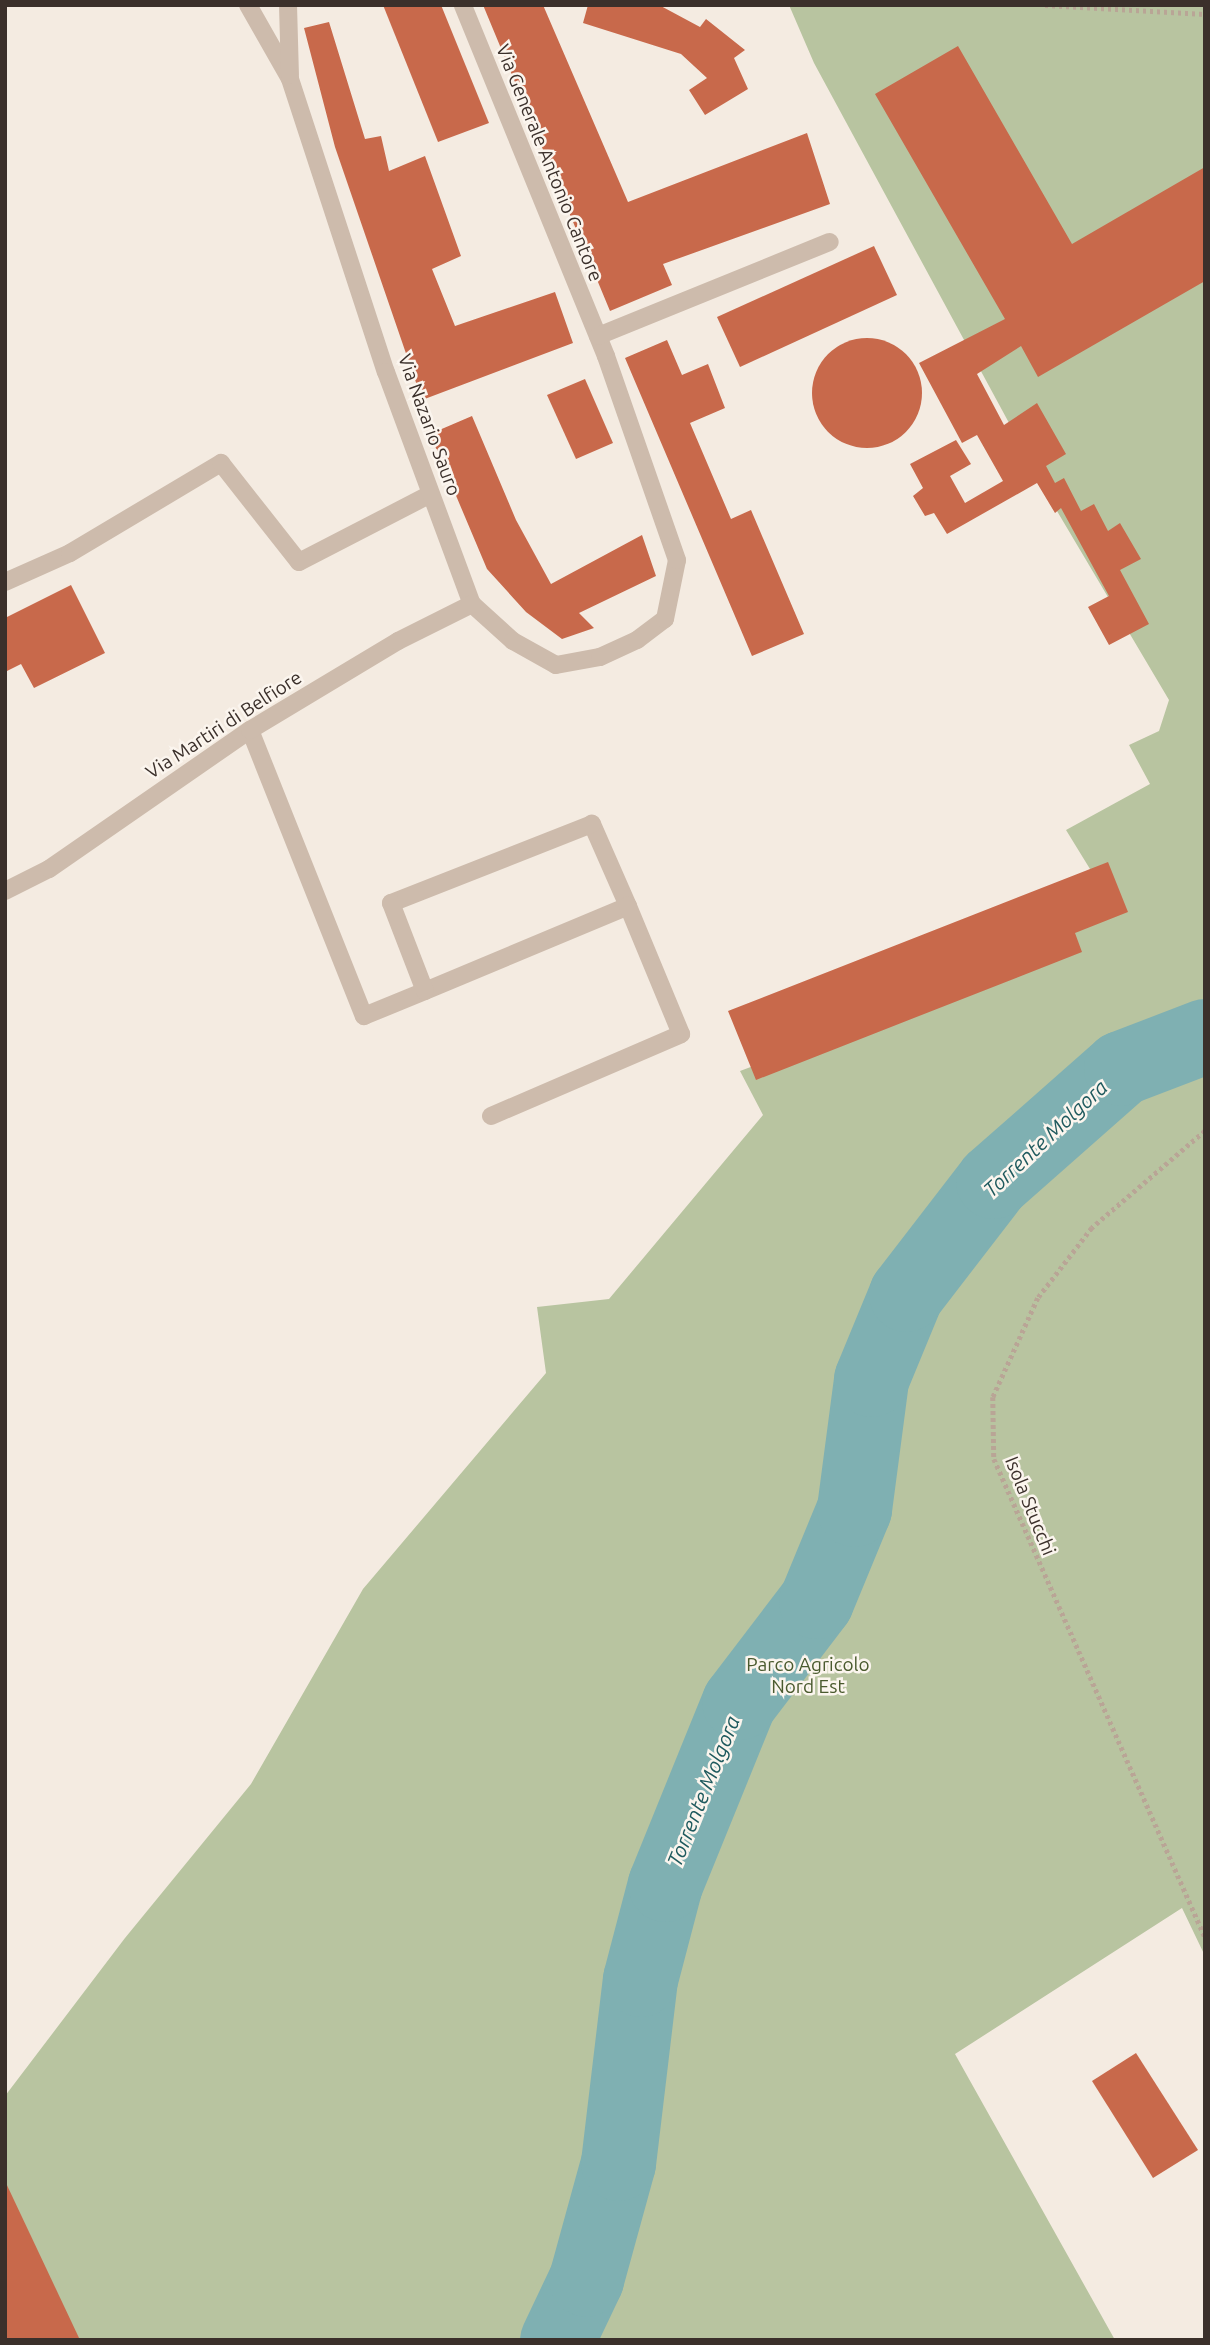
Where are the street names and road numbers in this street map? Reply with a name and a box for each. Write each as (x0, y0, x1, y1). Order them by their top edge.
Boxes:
street label: Via Generale Antonio Cantore (491, 41, 607, 285)
street label: Via Nazario Sauro (393, 351, 465, 499)
street label: Via Martiri di Belfiore (142, 666, 306, 784)
street label: Isola Stucchi (1000, 1453, 1060, 1559)

